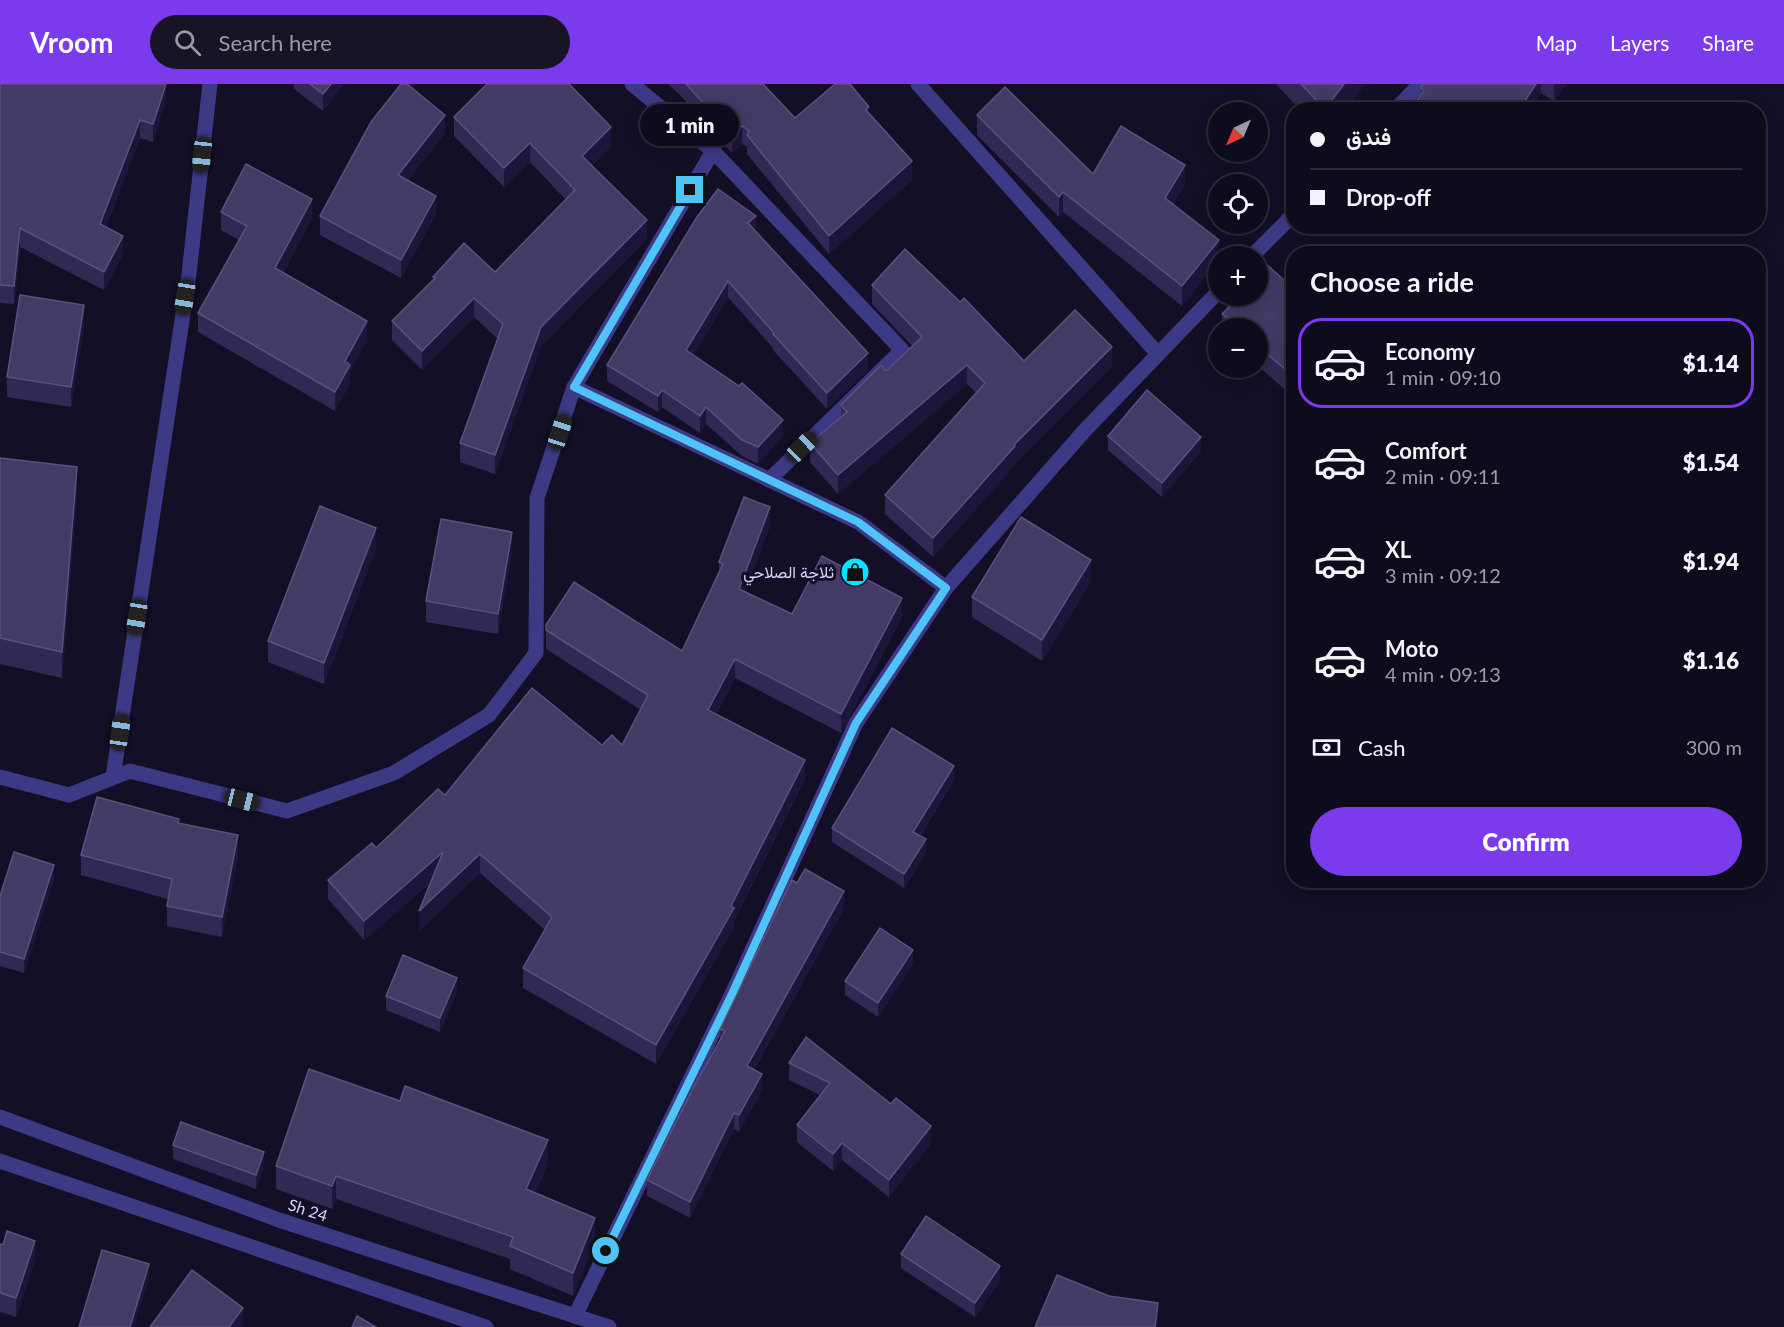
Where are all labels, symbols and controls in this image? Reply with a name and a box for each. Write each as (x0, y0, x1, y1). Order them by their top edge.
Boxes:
search box (150, 15, 570, 69)
text: Vroom (30, 25, 114, 59)
icon: search (171, 26, 204, 59)
text: Search here (219, 29, 332, 56)
text: Map (1536, 30, 1577, 55)
text: Layers (1610, 30, 1669, 55)
text: Share (1702, 30, 1754, 55)
north arrow (1208, 102, 1268, 162)
map controls (1208, 102, 1268, 378)
callout: 1 min (640, 103, 740, 145)
text: 1 min (665, 113, 714, 137)
text: فندق (1346, 123, 1391, 150)
car (191, 136, 213, 174)
button: locate (1208, 174, 1268, 234)
route end (676, 176, 703, 203)
text: Drop-off (1346, 184, 1431, 211)
button: + (1208, 246, 1268, 306)
text: Choose a ride (1310, 265, 1474, 298)
car (173, 278, 197, 316)
button: − (1208, 318, 1268, 378)
icon: car (1313, 336, 1367, 390)
text: Economy (1385, 338, 1475, 365)
text: $1.14 (1683, 350, 1739, 377)
text: 1 min · 09:10 (1385, 365, 1501, 389)
car (546, 412, 574, 452)
car (783, 428, 821, 466)
icon: car (1313, 435, 1367, 489)
text: Comfort (1385, 437, 1467, 464)
text: $1.54 (1683, 449, 1739, 476)
text: 2 min · 09:11 (1385, 464, 1501, 488)
icon: car (1313, 534, 1367, 588)
text: XL (1385, 536, 1411, 563)
text: $1.94 (1683, 548, 1739, 575)
shop icon: ثلاجة الصلاحي (839, 556, 871, 588)
place label: ثلاجة الصلاحي (743, 562, 834, 586)
text: 3 min · 09:12 (1385, 563, 1501, 587)
car (125, 598, 149, 636)
icon: car (1313, 633, 1367, 687)
text: Moto (1385, 635, 1439, 662)
text: $1.16 (1683, 647, 1739, 674)
text: 4 min · 09:13 (1385, 662, 1501, 686)
car (109, 713, 131, 751)
icon: cash (1310, 731, 1343, 764)
text: Cash (1358, 734, 1405, 761)
text: 300 m (1686, 735, 1742, 759)
car (222, 787, 262, 813)
button: Confirm (1310, 807, 1742, 876)
street label: Sh 24 (286, 1194, 330, 1225)
route start (592, 1237, 619, 1264)

